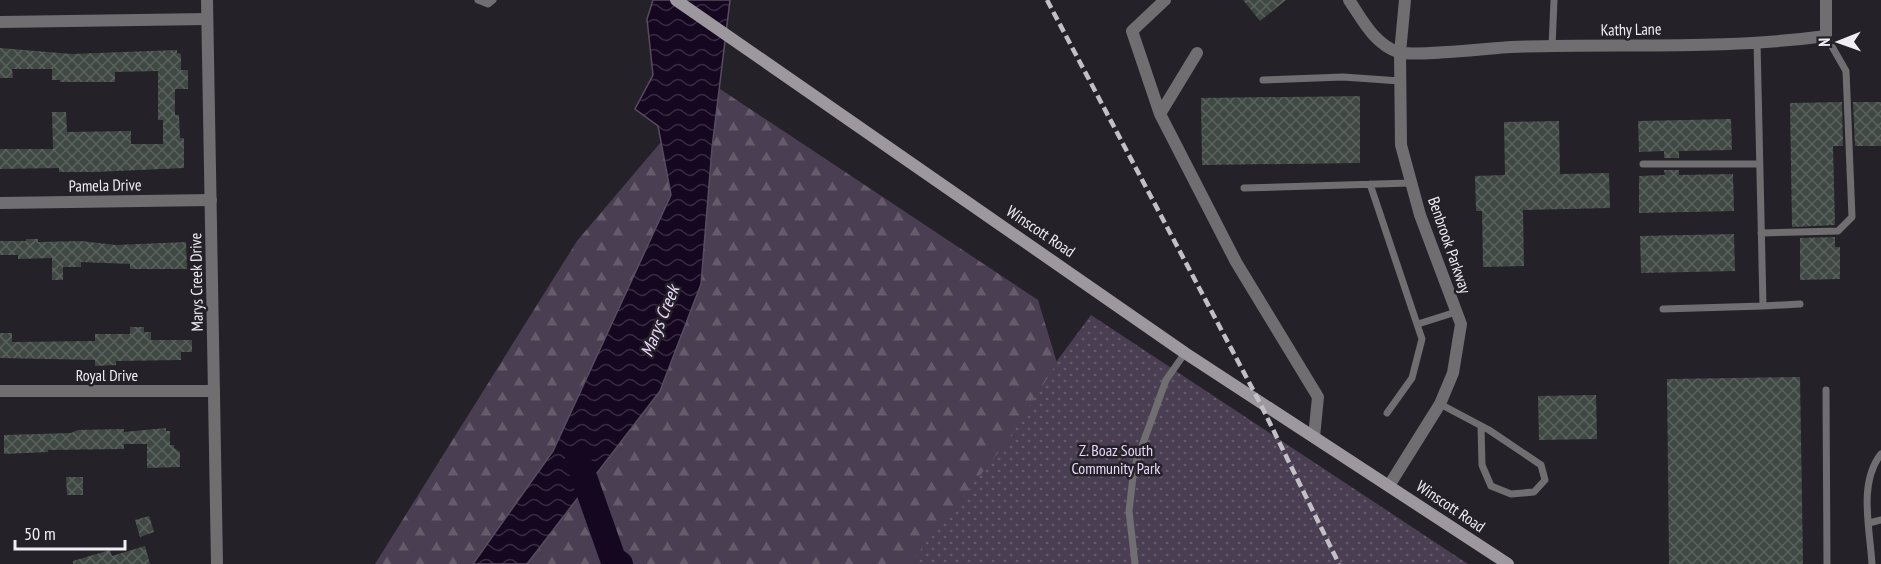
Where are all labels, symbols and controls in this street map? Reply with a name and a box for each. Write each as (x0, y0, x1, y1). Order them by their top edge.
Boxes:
north arrow (1809, 12, 1869, 72)
street label: Kathy Lane (1600, 18, 1662, 40)
text: N (1814, 38, 1834, 47)
street label: Pamela Drive (68, 174, 142, 196)
street label: Benbrook Parkway (1424, 194, 1476, 296)
street label: Winscott Road (1003, 201, 1079, 261)
street label: Marys Creek Drive (185, 232, 207, 332)
water label: Marys Creek (635, 280, 685, 360)
street label: Royal Drive (76, 365, 138, 385)
park label: Z. Boaz South Community Park (1071, 440, 1161, 478)
street label: Winscott Road (1413, 476, 1489, 536)
scale bar (15, 513, 124, 551)
text: 50 m (24, 522, 56, 545)

